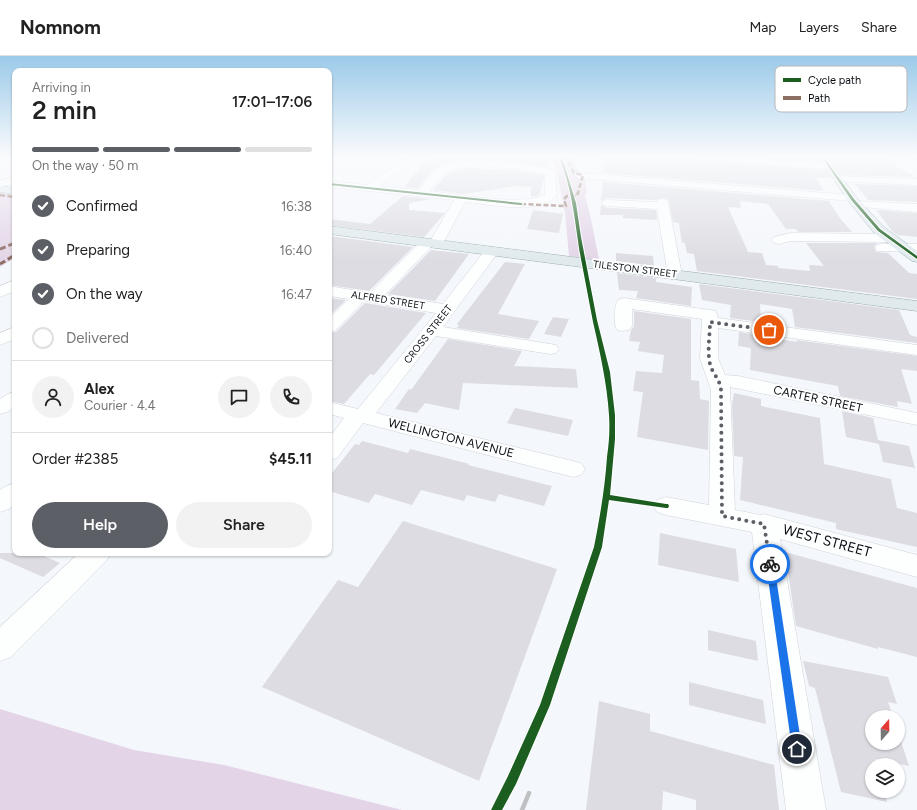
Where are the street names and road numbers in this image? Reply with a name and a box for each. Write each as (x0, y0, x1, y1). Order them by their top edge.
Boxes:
street label: TILESTON STREET (592, 257, 678, 281)
street label: ALFRED STREET (350, 288, 426, 312)
street label: CROSS STREET (401, 302, 455, 366)
street label: CARTER STREET (772, 383, 864, 415)
street label: WELLINGTON AVENUE (387, 416, 515, 460)
street label: WEST STREET (781, 521, 873, 561)

